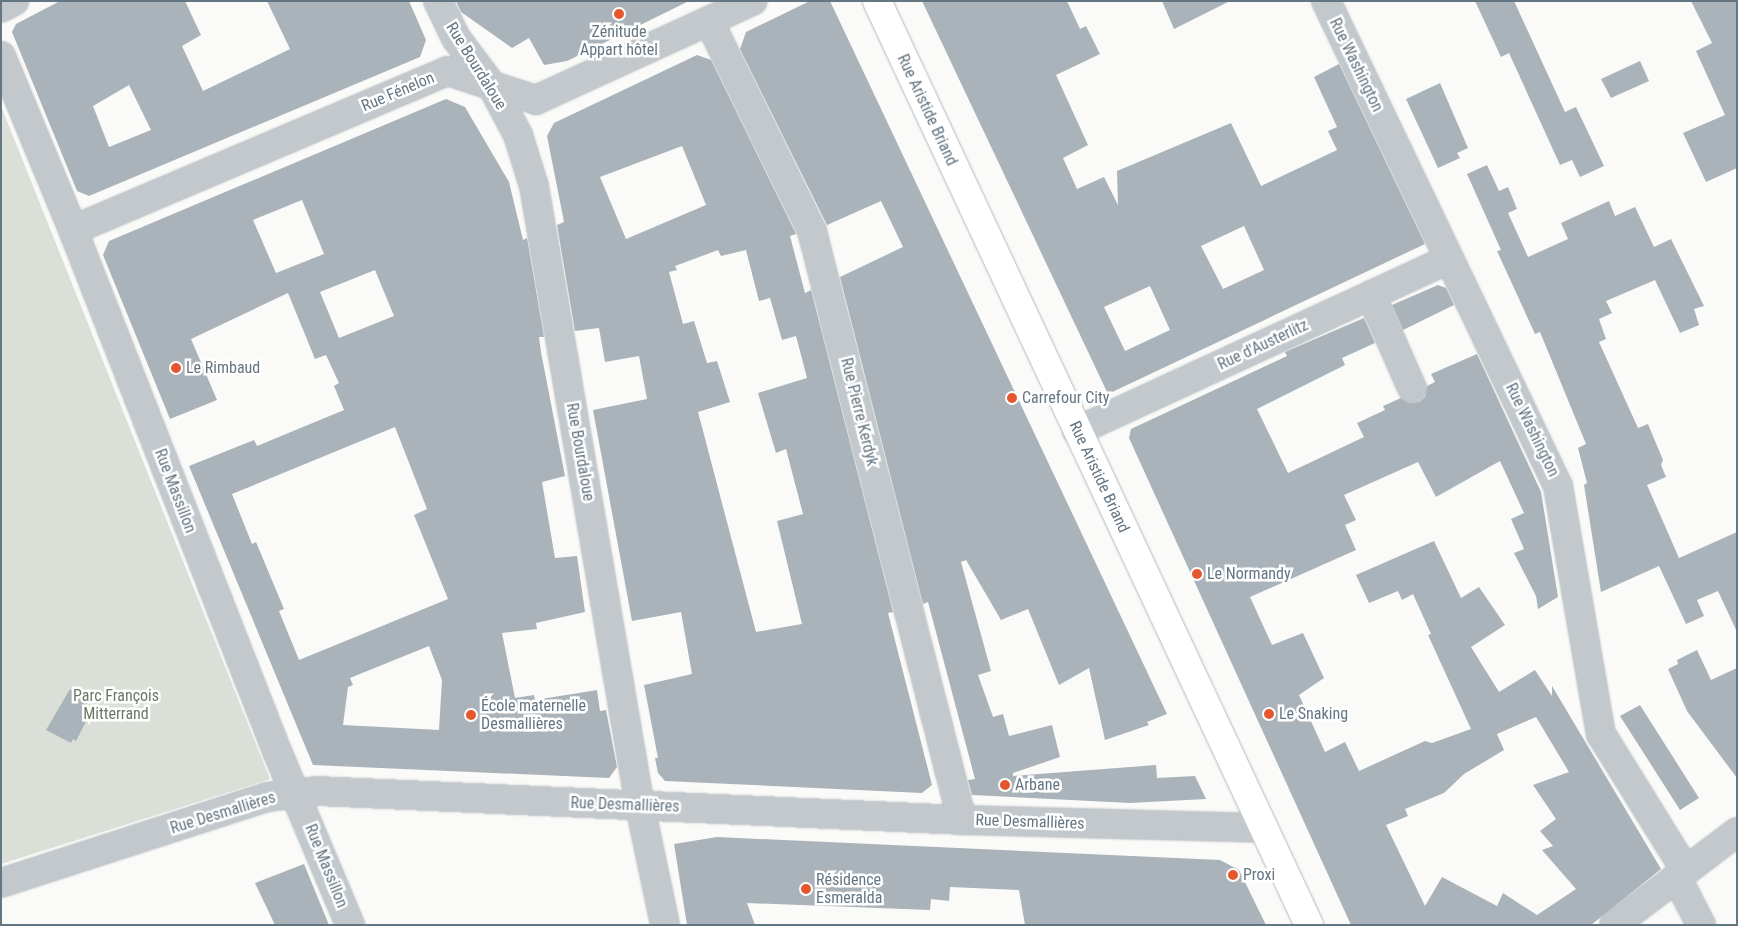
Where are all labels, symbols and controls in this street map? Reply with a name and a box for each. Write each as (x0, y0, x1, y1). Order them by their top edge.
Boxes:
marker: Zénitude Appart hôtel (613, 8, 625, 20)
street label: Rue Washington (1325, 15, 1387, 115)
street label: Rue Bourdaloue (442, 19, 510, 113)
place label: Zénitude Appart hôtel (580, 22, 658, 60)
street label: Rue Aristide Briand (893, 51, 961, 169)
street label: Rue Fénelon (359, 68, 437, 116)
street label: Rue d'Austerlitz (1215, 316, 1311, 374)
street label: Rue Pierre Kerdyk (836, 356, 882, 468)
place label: Le Rimbaud (186, 358, 260, 378)
marker: Le Rimbaud (170, 362, 182, 374)
street label: Rue Washington (1501, 380, 1563, 480)
place label: Carrefour City (1022, 388, 1109, 408)
marker: Carrefour City (1006, 392, 1018, 404)
street label: Rue Bourdaloue (562, 402, 598, 502)
street label: Rue Aristide Briand (1065, 418, 1133, 536)
street label: Rue Massillon (150, 446, 200, 536)
place label: Le Normandy (1207, 564, 1291, 584)
marker: Le Normandy (1191, 568, 1203, 580)
park label: Parc François Mitterrand (73, 686, 159, 724)
place label: École maternelle Desmallières (481, 696, 586, 734)
place label: Le Snaking (1279, 704, 1348, 724)
marker: Le Snaking (1263, 708, 1275, 720)
marker: École maternelle Desmallières (465, 709, 477, 721)
place label: Arbane (1015, 775, 1060, 795)
marker: Arbane (999, 779, 1011, 791)
street label: Rue Desmallières (168, 788, 278, 838)
street label: Rue Desmallières (570, 794, 680, 816)
street label: Rue Desmallières (975, 811, 1085, 833)
street label: Rue Massillon (301, 821, 351, 911)
place label: Proxi (1243, 865, 1275, 885)
marker: Proxi (1227, 869, 1239, 881)
place label: Résidence Esmeralda (816, 870, 882, 908)
marker: Résidence Esmeralda (800, 883, 812, 895)

